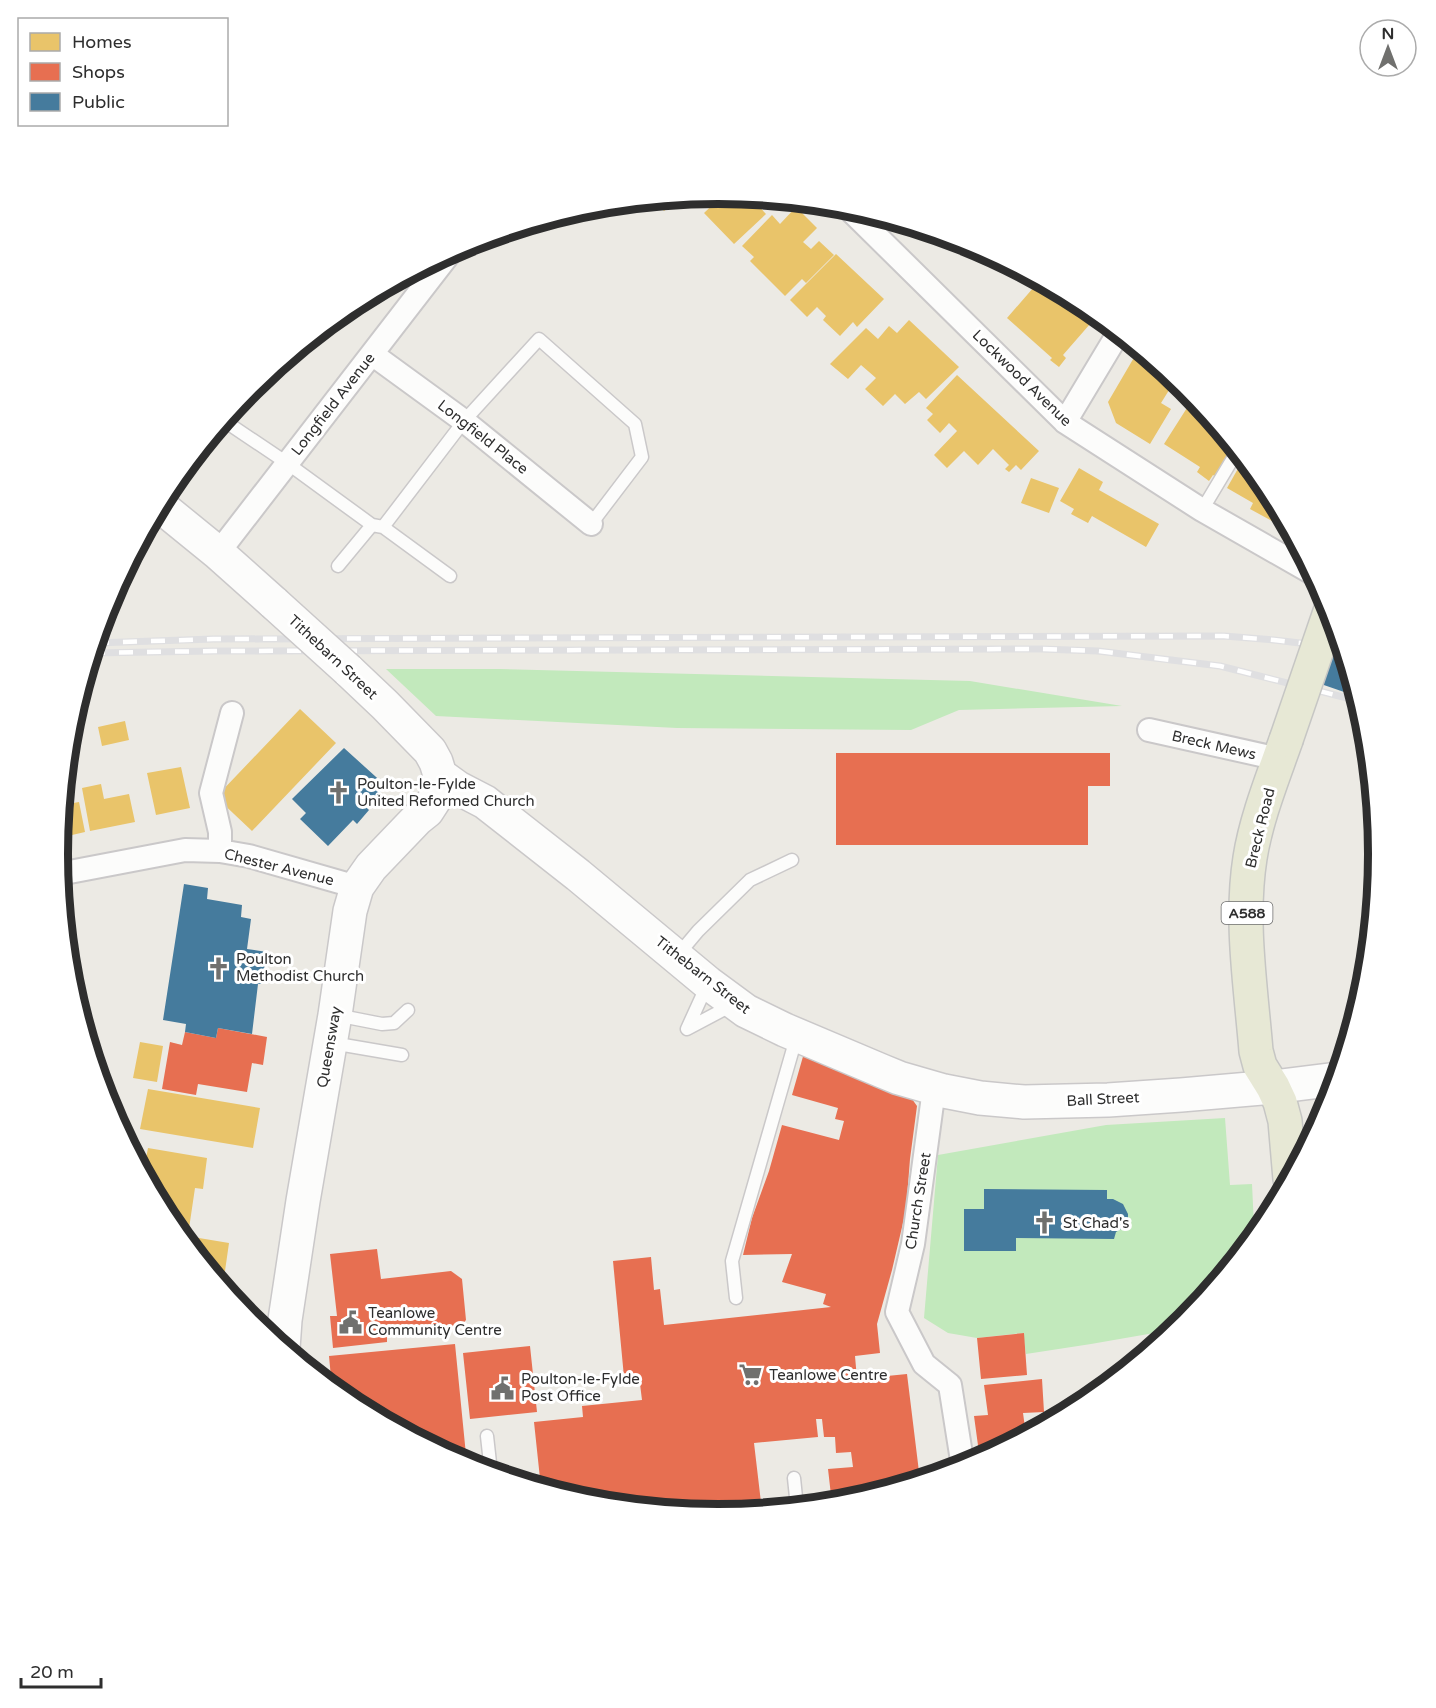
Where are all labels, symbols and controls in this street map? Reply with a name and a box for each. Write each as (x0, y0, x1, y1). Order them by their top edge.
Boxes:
legend (18, 18, 228, 126)
north arrow (1358, 18, 1418, 78)
text: N (1382, 24, 1394, 44)
text: Homes (72, 31, 132, 53)
text: Shops (72, 61, 125, 83)
text: Public (72, 91, 125, 113)
street label: Lockwood Avenue (969, 326, 1075, 430)
street label: Longfield Avenue (287, 349, 379, 459)
street label: Longfield Place (434, 396, 532, 478)
street label: Tithebarn Street (285, 611, 382, 703)
street label: Breck Mews (1170, 727, 1258, 763)
place label: Poulton-le-Fylde United Reformed Church (357, 775, 535, 810)
church icon: Poulton-le-Fylde United Reformed Church (326, 780, 352, 806)
street label: Breck Road (1241, 786, 1279, 870)
street label: Chester Avenue (222, 845, 336, 889)
road number: A588 (1222, 902, 1272, 924)
street label: Tithebarn Street (652, 932, 754, 1018)
place label: Poulton Methodist Church (236, 950, 364, 985)
church icon: Poulton Methodist Church (205, 955, 231, 981)
street label: Queensway (313, 1005, 345, 1089)
street label: Ball Street (1066, 1088, 1140, 1110)
street label: Church Street (901, 1151, 935, 1251)
church icon: St Chad's (1032, 1210, 1058, 1236)
place label: St Chad's (1063, 1214, 1130, 1232)
place label: Teanlowe Community Centre (368, 1304, 502, 1339)
public building icon: Teanlowe Community Centre (337, 1309, 363, 1335)
supermarket icon: Teanlowe Centre (738, 1362, 764, 1388)
place label: Teanlowe Centre (769, 1366, 888, 1384)
place label: Poulton-le-Fylde Post Office (521, 1370, 640, 1405)
public building icon: Poulton-le-Fylde Post Office (490, 1375, 516, 1401)
scale bar (21, 1651, 100, 1689)
text: 20 m (30, 1661, 74, 1683)

